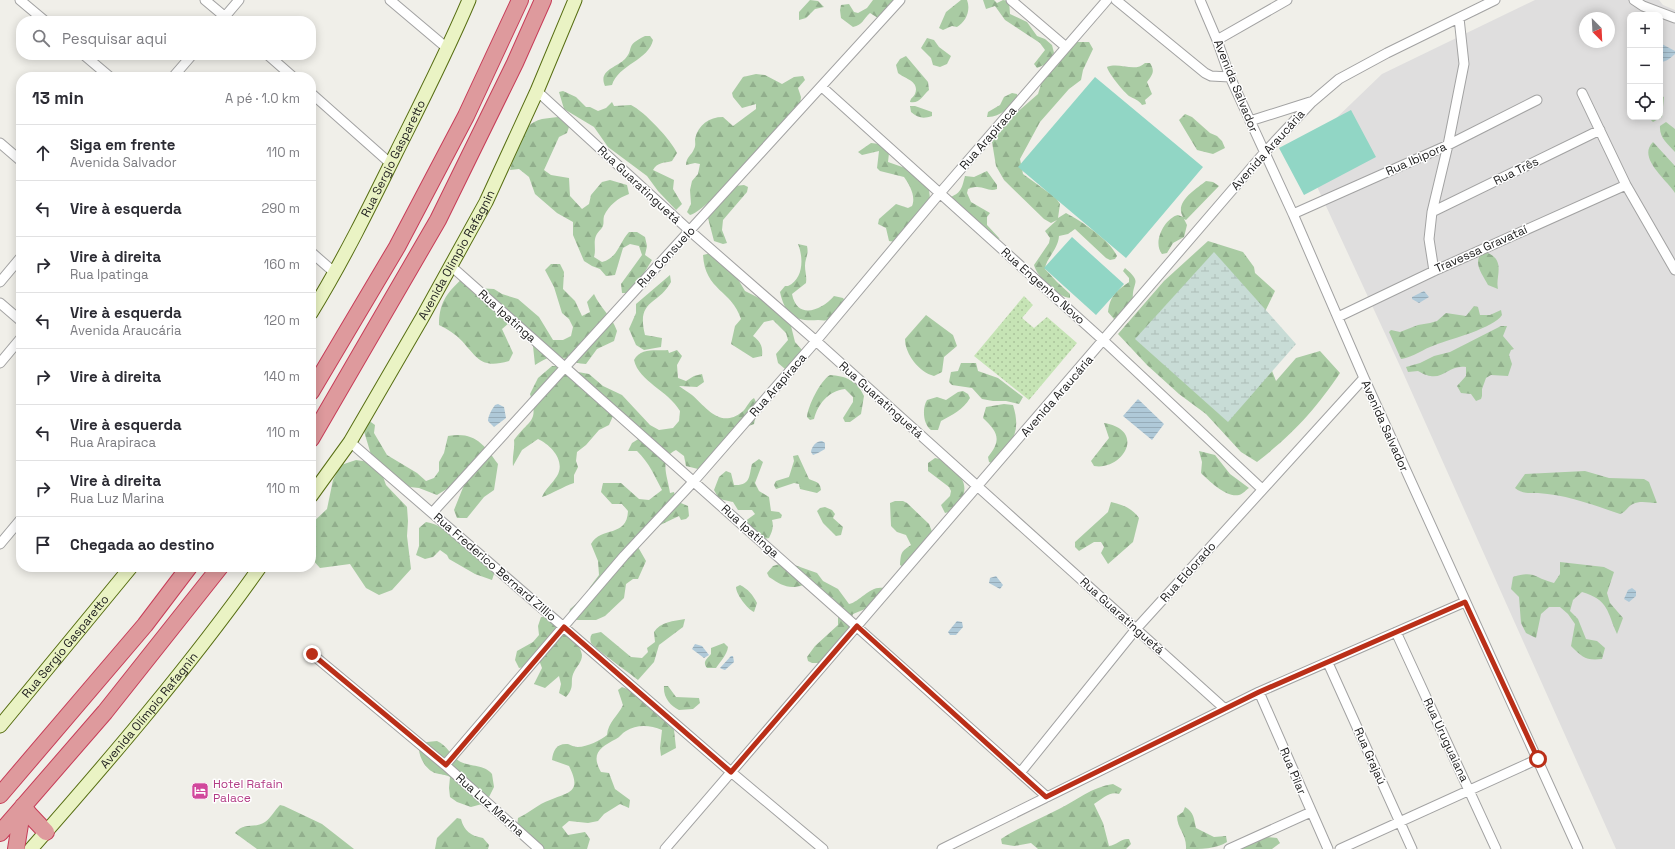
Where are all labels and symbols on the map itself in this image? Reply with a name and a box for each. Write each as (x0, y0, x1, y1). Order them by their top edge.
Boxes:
north arrow (1579, 12, 1615, 48)
street label: Avenida Salvador (1210, 37, 1262, 135)
street label: Rua Sergio Gasparetto (357, 97, 429, 220)
street label: Rua Arapiraca (956, 103, 1020, 173)
street label: Avenida Araucária (1228, 106, 1308, 194)
street label: Rua Ibipora (1383, 138, 1449, 180)
street label: Rua Guaratinguetá (594, 142, 684, 228)
street label: Rua Três (1491, 153, 1541, 189)
street label: Avenida Olímpio Rafagnin (415, 187, 498, 323)
street label: Travessa Gravataí (1432, 221, 1530, 277)
street label: Rua Consuelo (633, 223, 699, 291)
street label: Rua Engenho Novo (998, 244, 1088, 328)
street label: Rua Ipatinga (475, 286, 539, 346)
street label: Rua Arapiraca (746, 350, 810, 420)
street label: Avenida Araucária (1017, 352, 1097, 440)
street label: Rua Guaratinguetá (836, 358, 927, 442)
street label: Avenida Salvador (1358, 378, 1413, 475)
street label: Rua Ipatinga (718, 501, 782, 561)
street label: Rua Frederico Bernard Zillio (430, 509, 560, 625)
street label: Rua Eldorado (1157, 538, 1219, 606)
street label: Rua Guaratinguetá (1077, 574, 1168, 658)
street label: Rua Sergio Gasparetto (18, 592, 113, 701)
route end (303, 645, 321, 663)
street label: Avenida Olímpio Rafagnin (97, 649, 201, 772)
street label: Rua Uruguaiana (1420, 695, 1472, 785)
street label: Rua Grajaú (1350, 725, 1390, 787)
street label: Rua Pilar (1276, 745, 1310, 797)
route start (1529, 750, 1547, 768)
street label: Rua Luz Marina (452, 770, 528, 840)
place label: Hotel Rafain Palace (213, 776, 283, 806)
hotel icon: Hotel Rafain Palace (190, 781, 210, 801)

